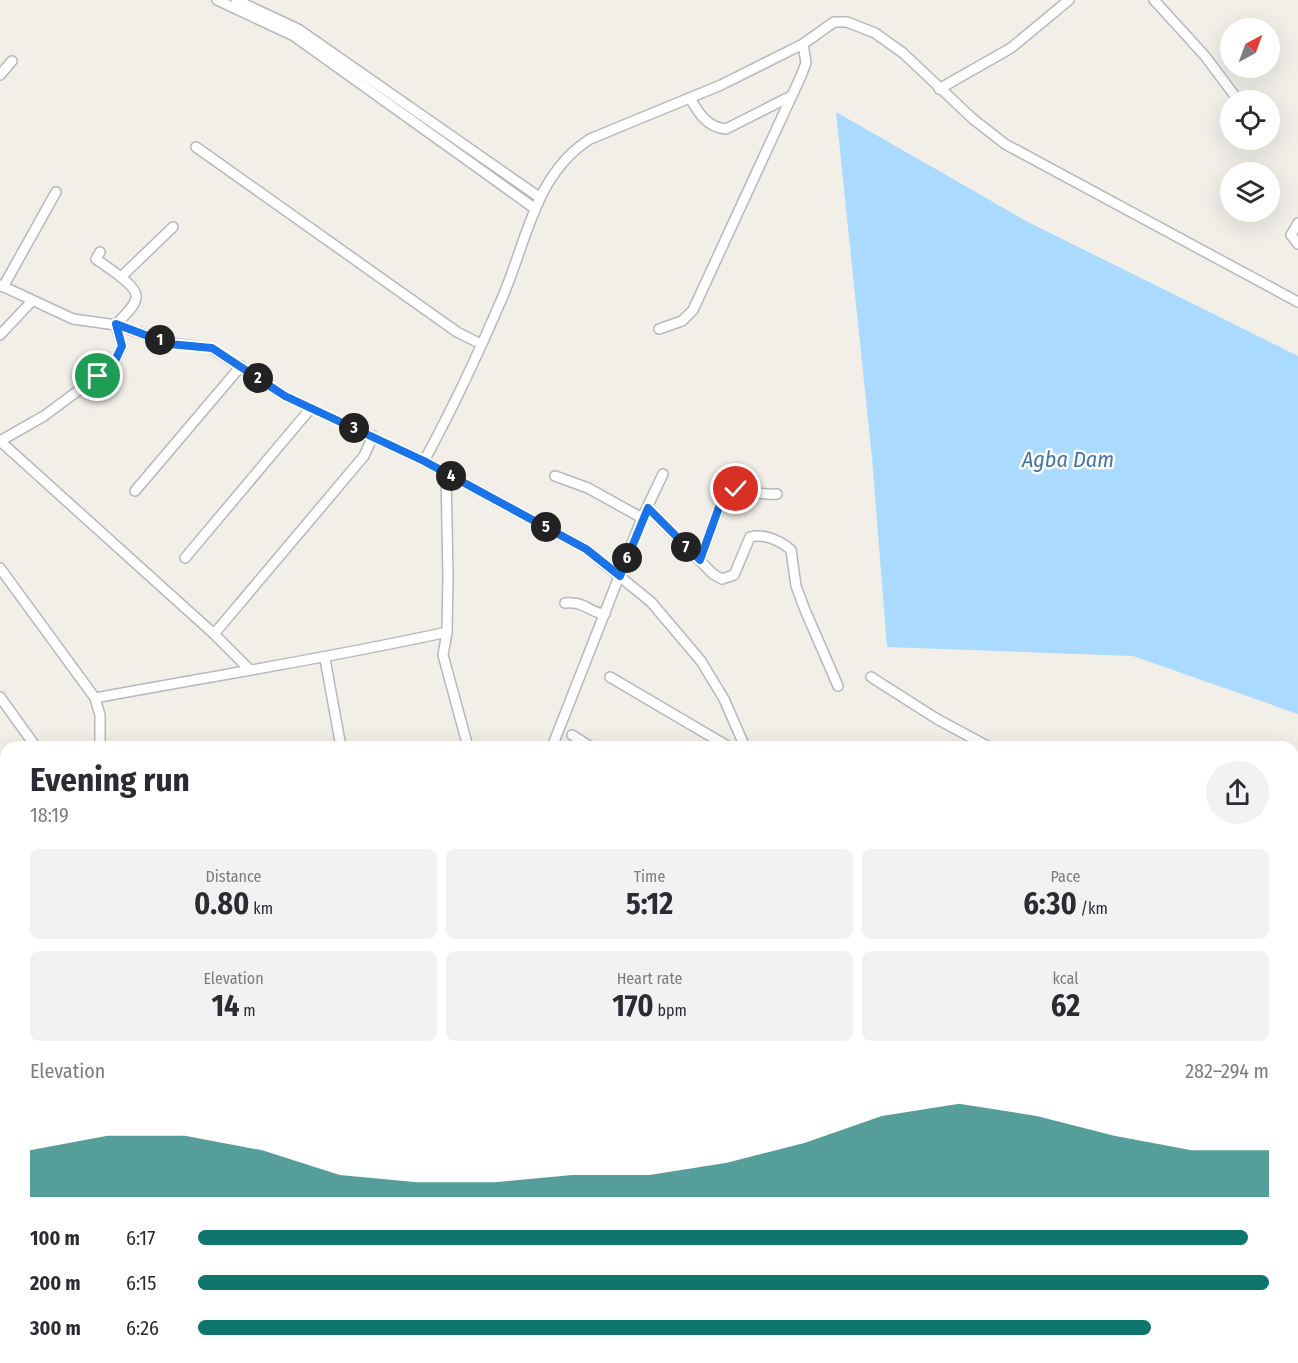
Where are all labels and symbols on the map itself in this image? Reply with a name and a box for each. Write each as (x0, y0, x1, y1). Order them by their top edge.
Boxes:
north arrow (1220, 18, 1280, 78)
pin: 1 (145, 325, 175, 355)
pin (72, 350, 123, 401)
pin: 2 (243, 363, 273, 393)
pin: 3 (339, 413, 369, 443)
water label: Agba Dam (1021, 446, 1114, 473)
pin: 4 (436, 461, 466, 491)
pin (710, 463, 761, 514)
pin: 5 (531, 512, 561, 542)
pin: 7 (671, 532, 701, 562)
pin: 6 (612, 543, 642, 573)

